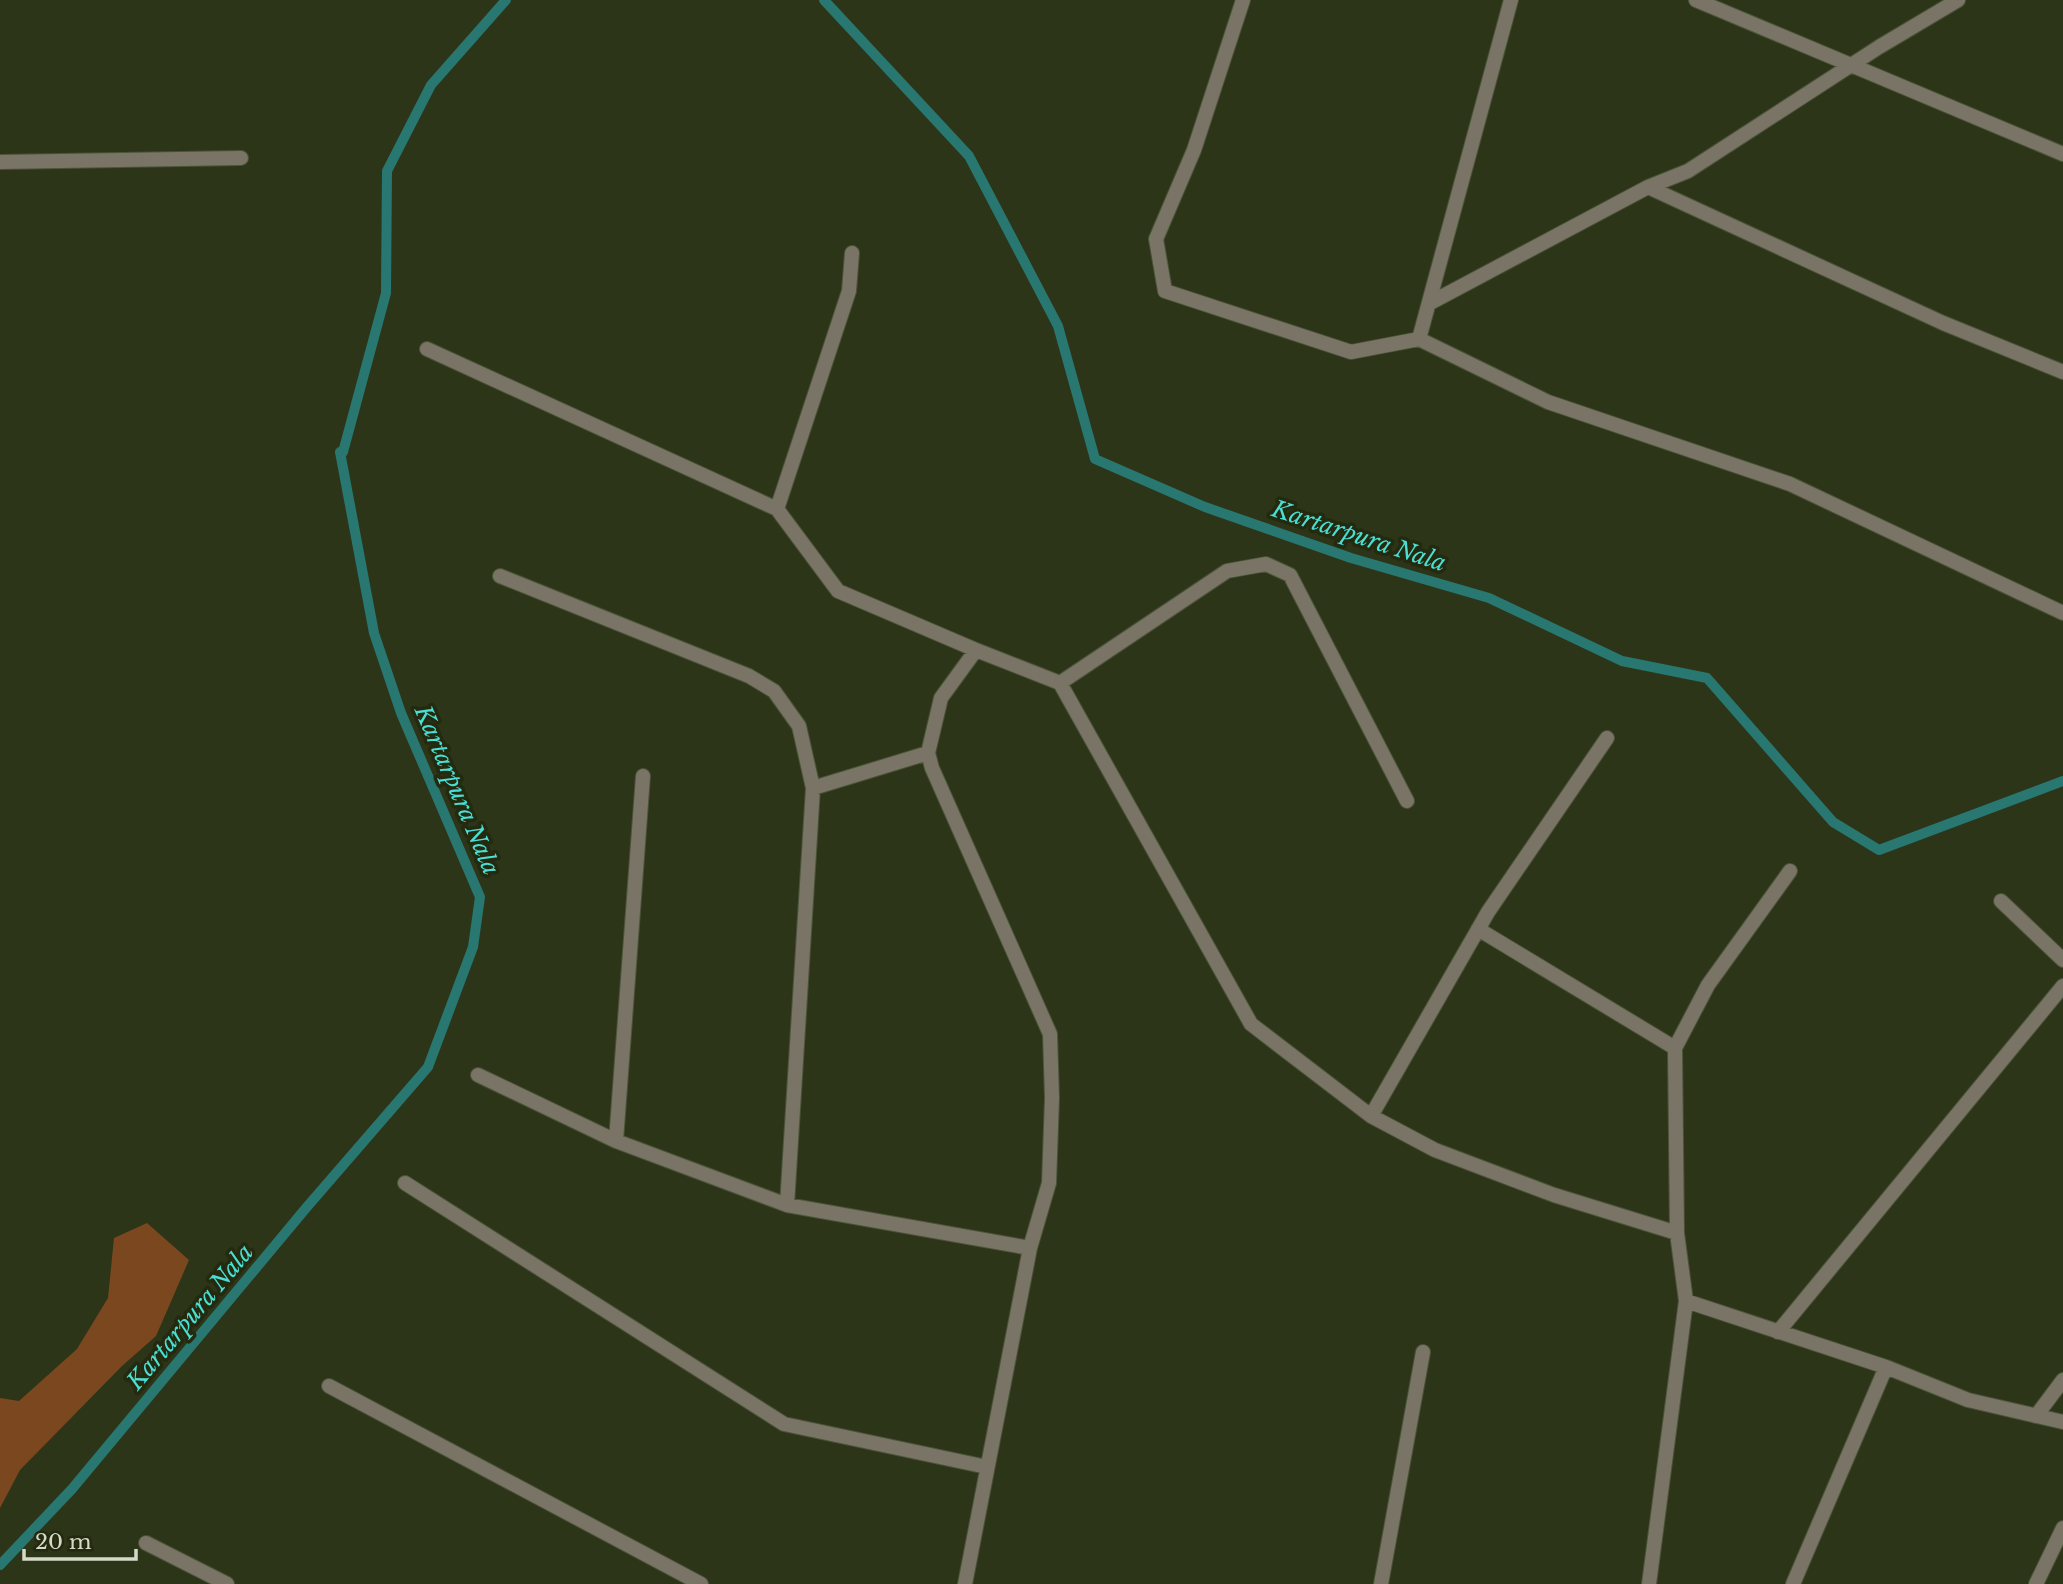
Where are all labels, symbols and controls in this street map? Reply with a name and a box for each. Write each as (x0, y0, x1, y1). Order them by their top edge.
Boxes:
water label: Kartarpura Nala (1268, 494, 1450, 577)
water label: Kartarpura Nala (408, 700, 505, 879)
water label: Kartarpura Nala (120, 1239, 259, 1396)
scale bar (24, 1518, 136, 1562)
text: 20 m (35, 1529, 92, 1555)

